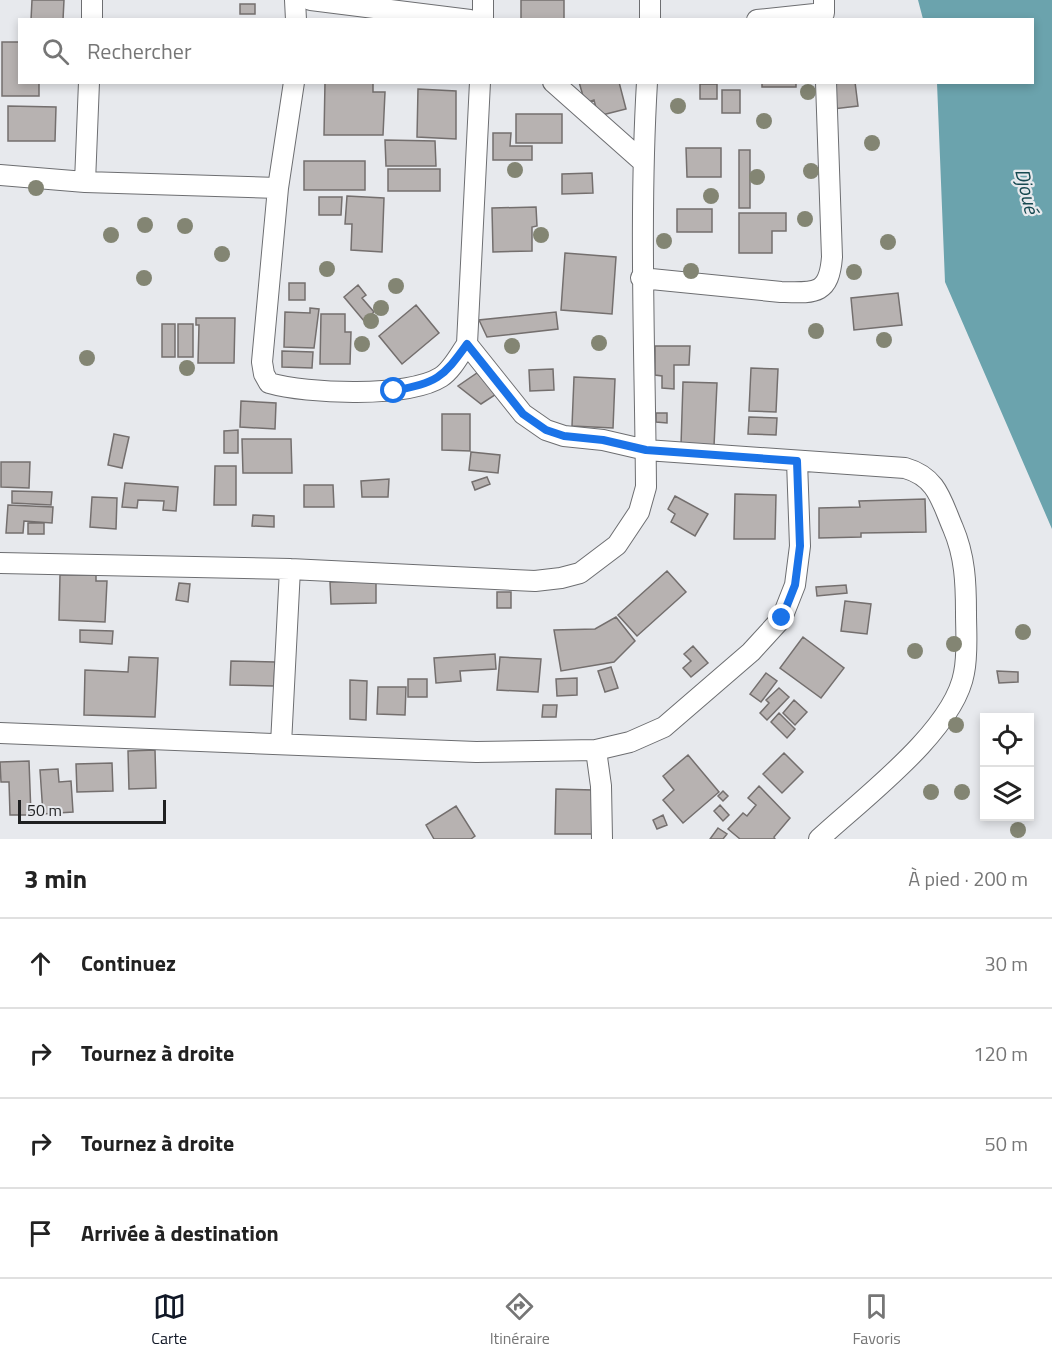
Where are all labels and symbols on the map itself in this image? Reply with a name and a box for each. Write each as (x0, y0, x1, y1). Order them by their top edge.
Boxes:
water label: Djoué (1007, 165, 1048, 218)
route start (380, 377, 406, 403)
route end (768, 604, 794, 630)
scale bar (18, 797, 166, 824)

